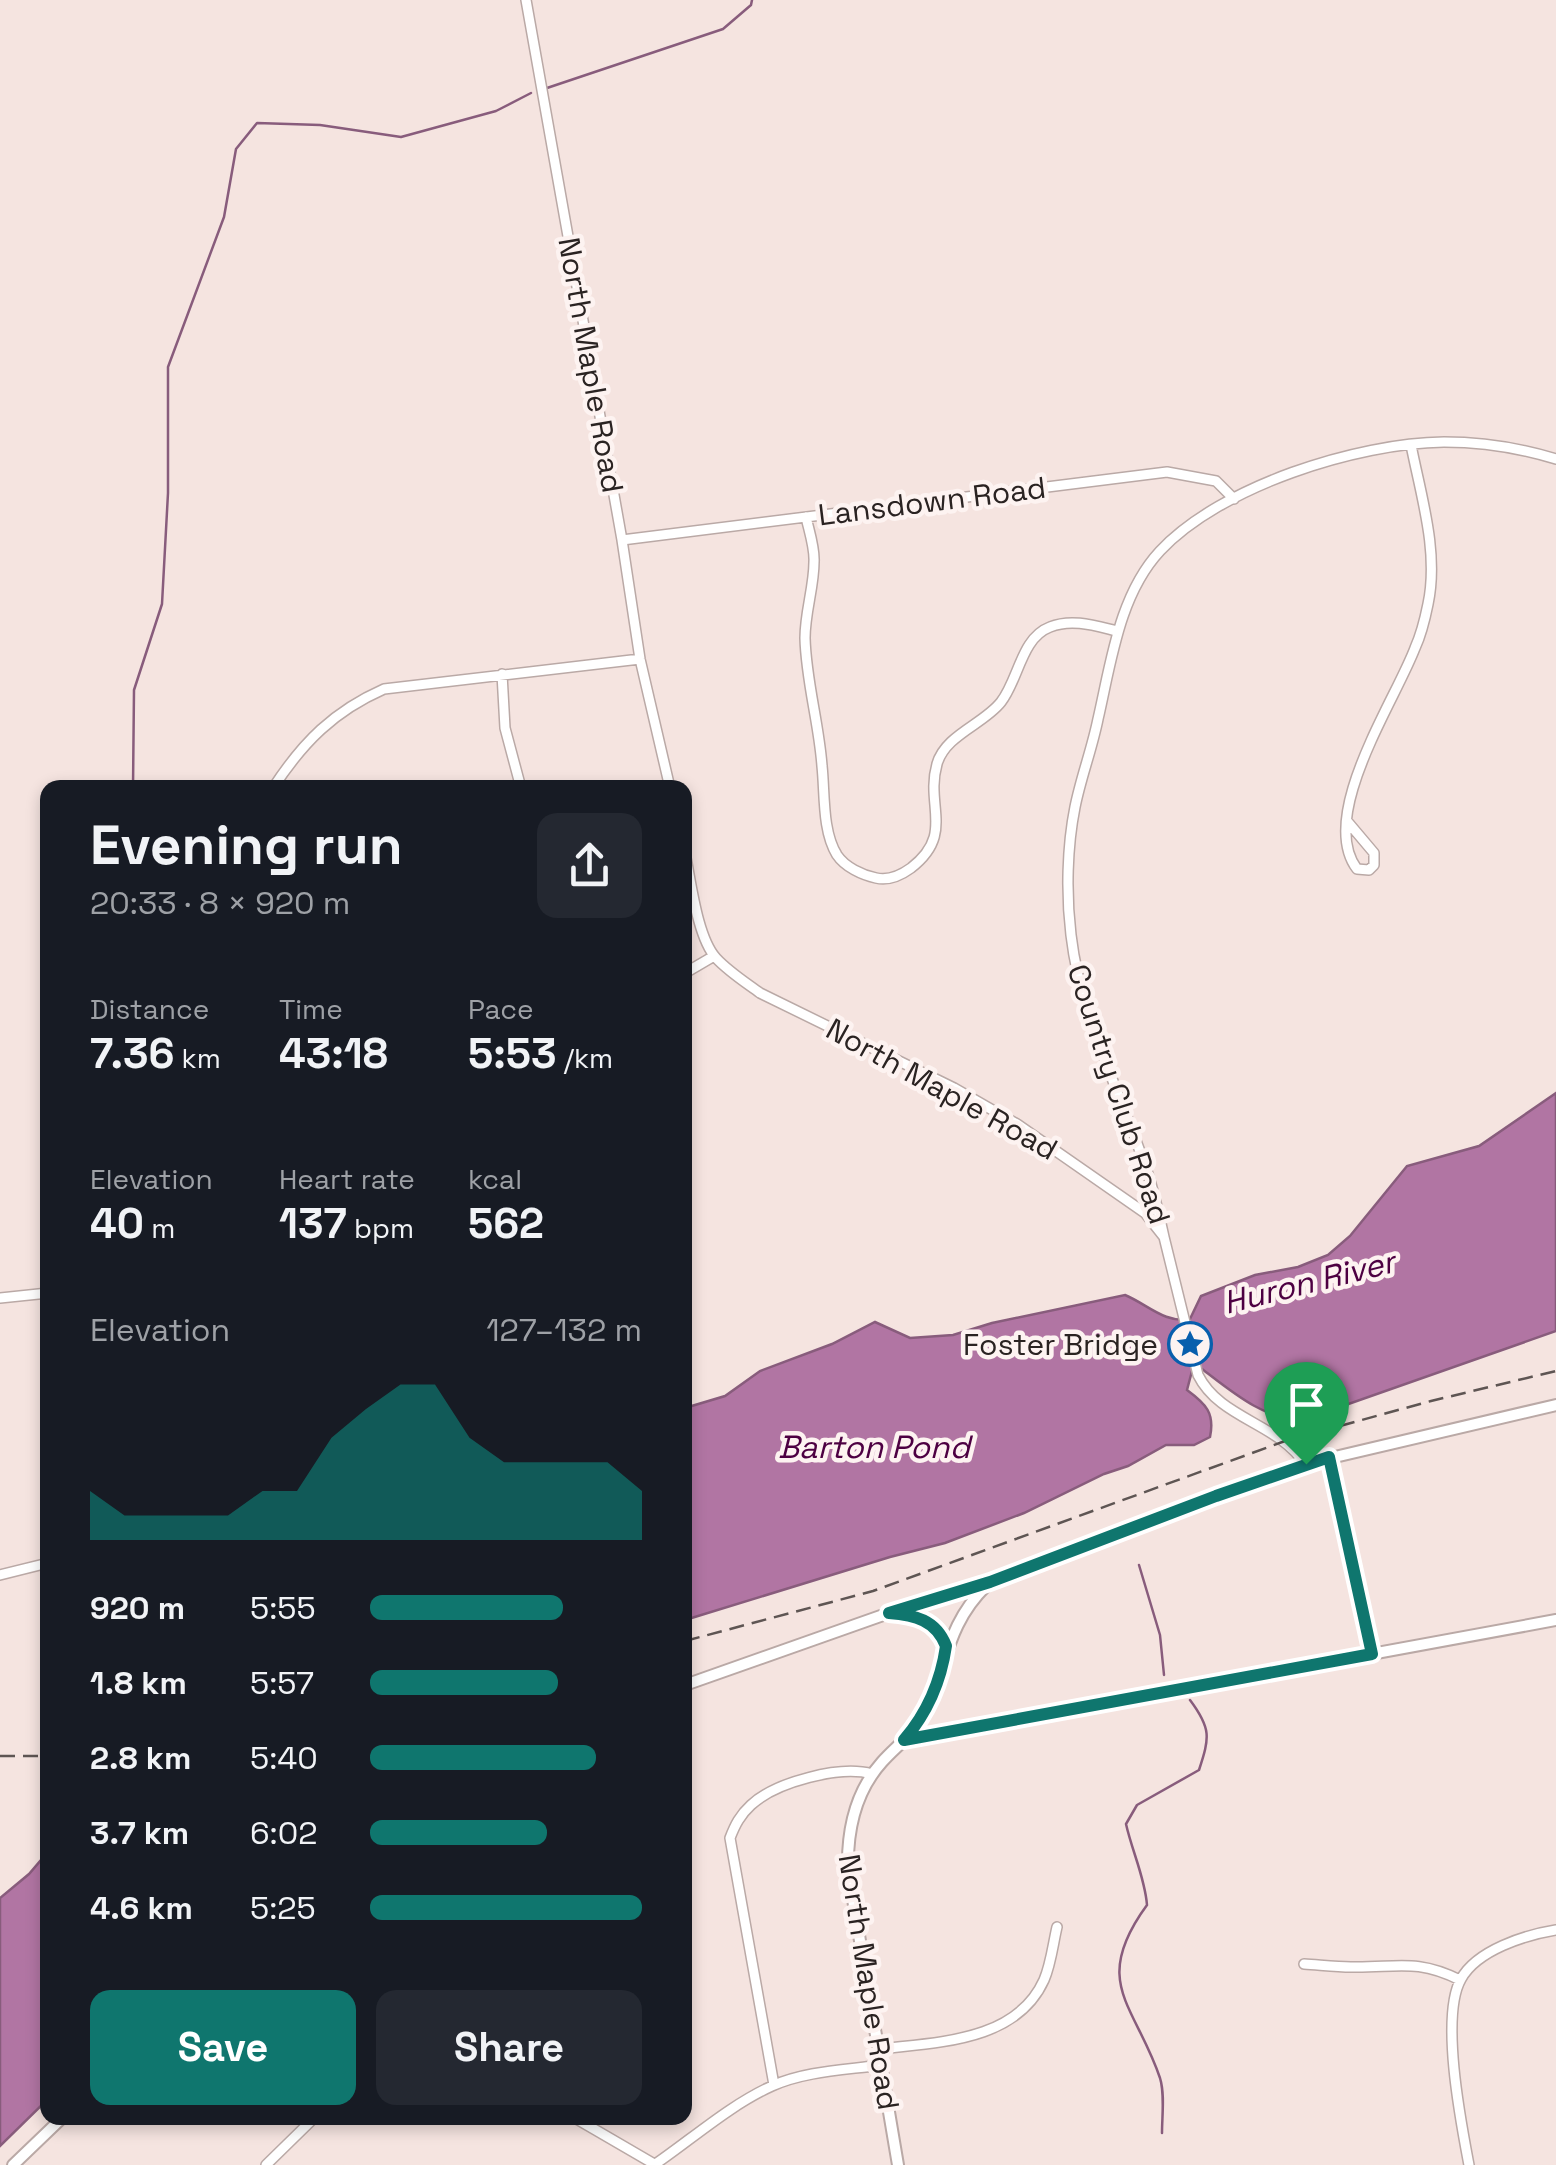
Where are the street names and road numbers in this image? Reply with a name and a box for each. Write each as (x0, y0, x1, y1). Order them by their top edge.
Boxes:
street label: North Maple Road (549, 234, 633, 496)
street label: Lansdown Road (816, 468, 1048, 534)
street label: Country Club Road (1059, 959, 1179, 1229)
street label: North Maple Road (819, 1009, 1065, 1169)
street label: North Maple Road (830, 1851, 908, 2113)

